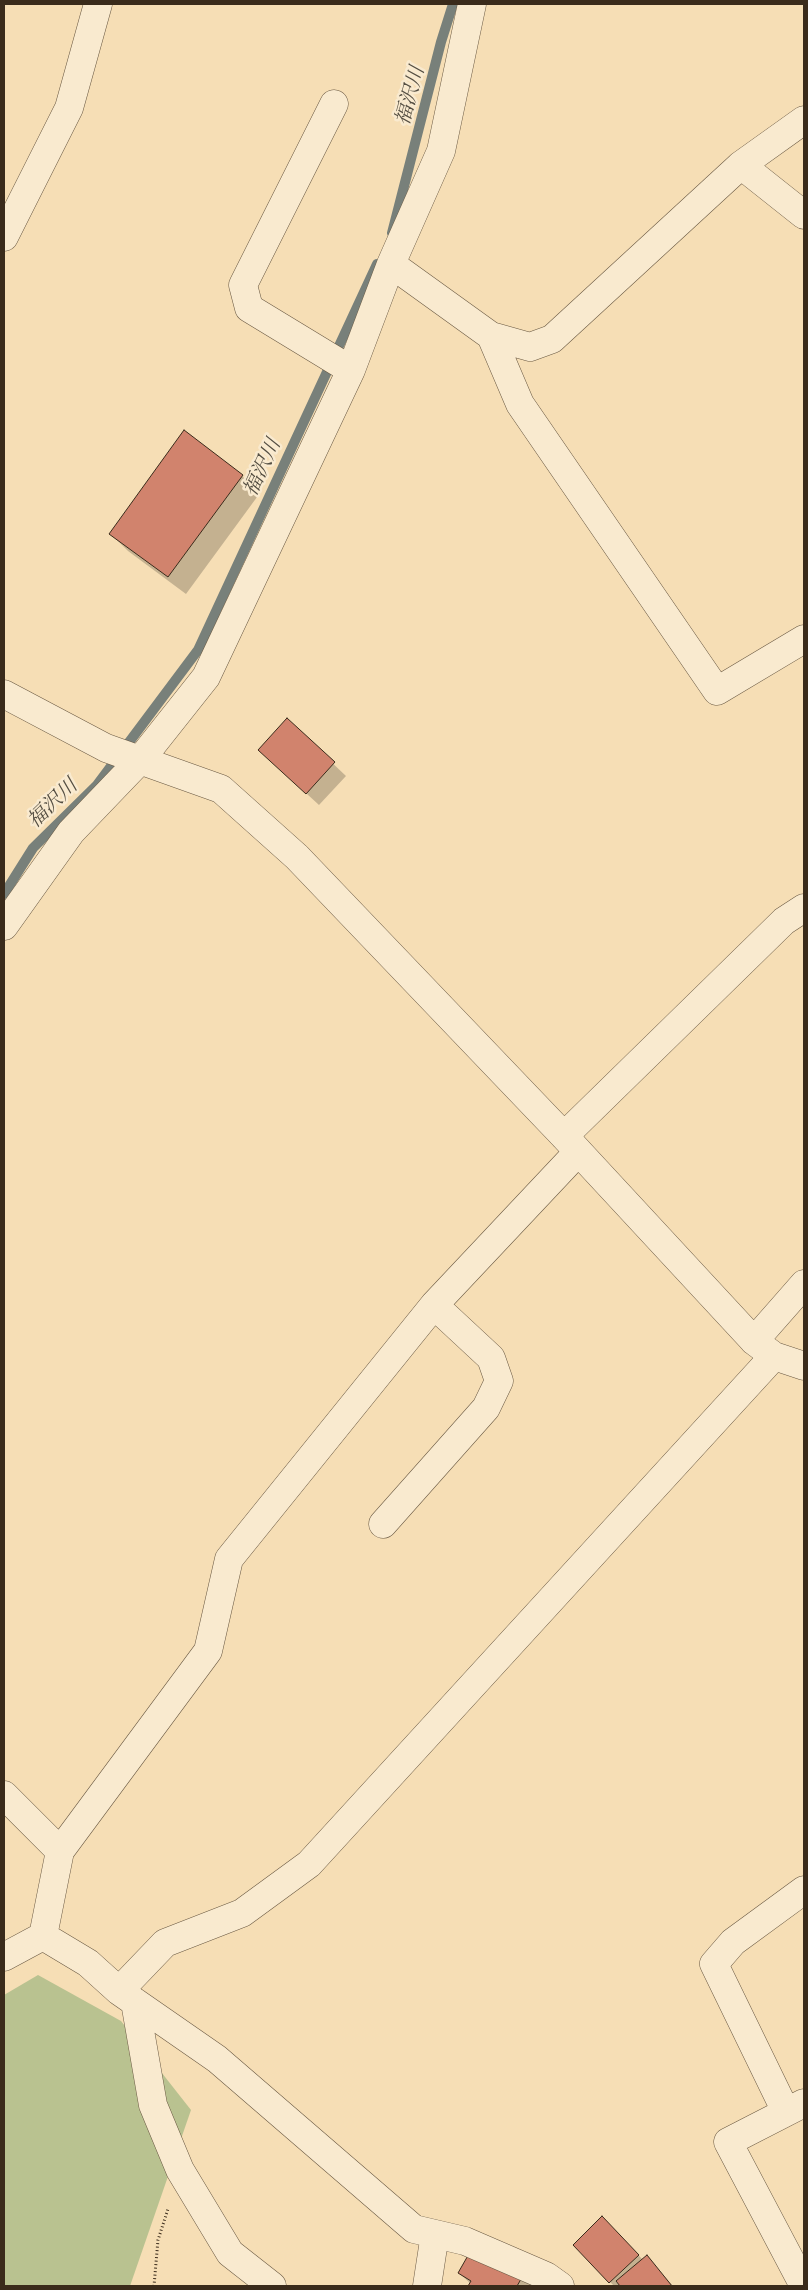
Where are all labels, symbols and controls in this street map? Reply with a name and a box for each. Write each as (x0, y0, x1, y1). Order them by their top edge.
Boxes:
water label: 福沢川 (392, 64, 430, 128)
water label: 福沢川 (239, 436, 287, 500)
water label: 福沢川 (23, 775, 83, 833)

